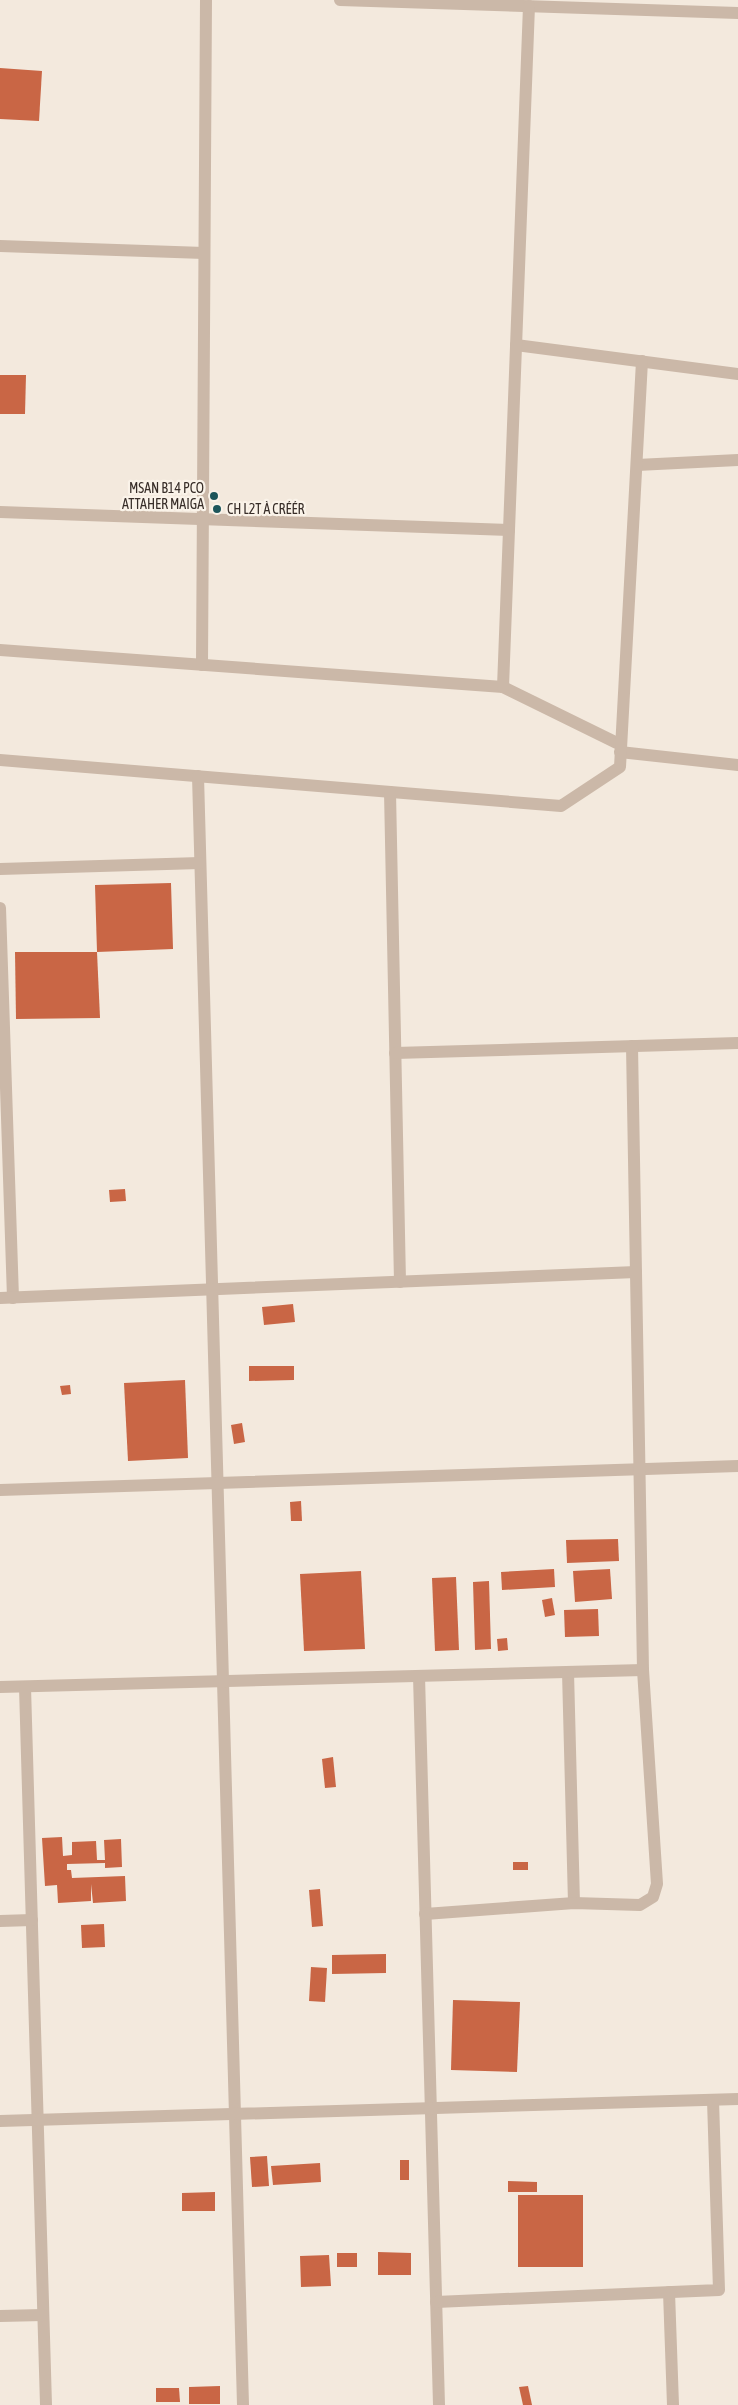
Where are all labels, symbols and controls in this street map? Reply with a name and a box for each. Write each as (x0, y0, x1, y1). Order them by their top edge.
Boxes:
place label: MSAN B14 PCO ATTAHER MAIGA (122, 480, 204, 512)
marker: MSAN B14 PCO ATTAHER MAIGA (208, 490, 220, 502)
place label: CH L2T À CRÉÉR (227, 501, 304, 517)
marker: CH L2T À CRÉÉR (211, 503, 223, 515)

